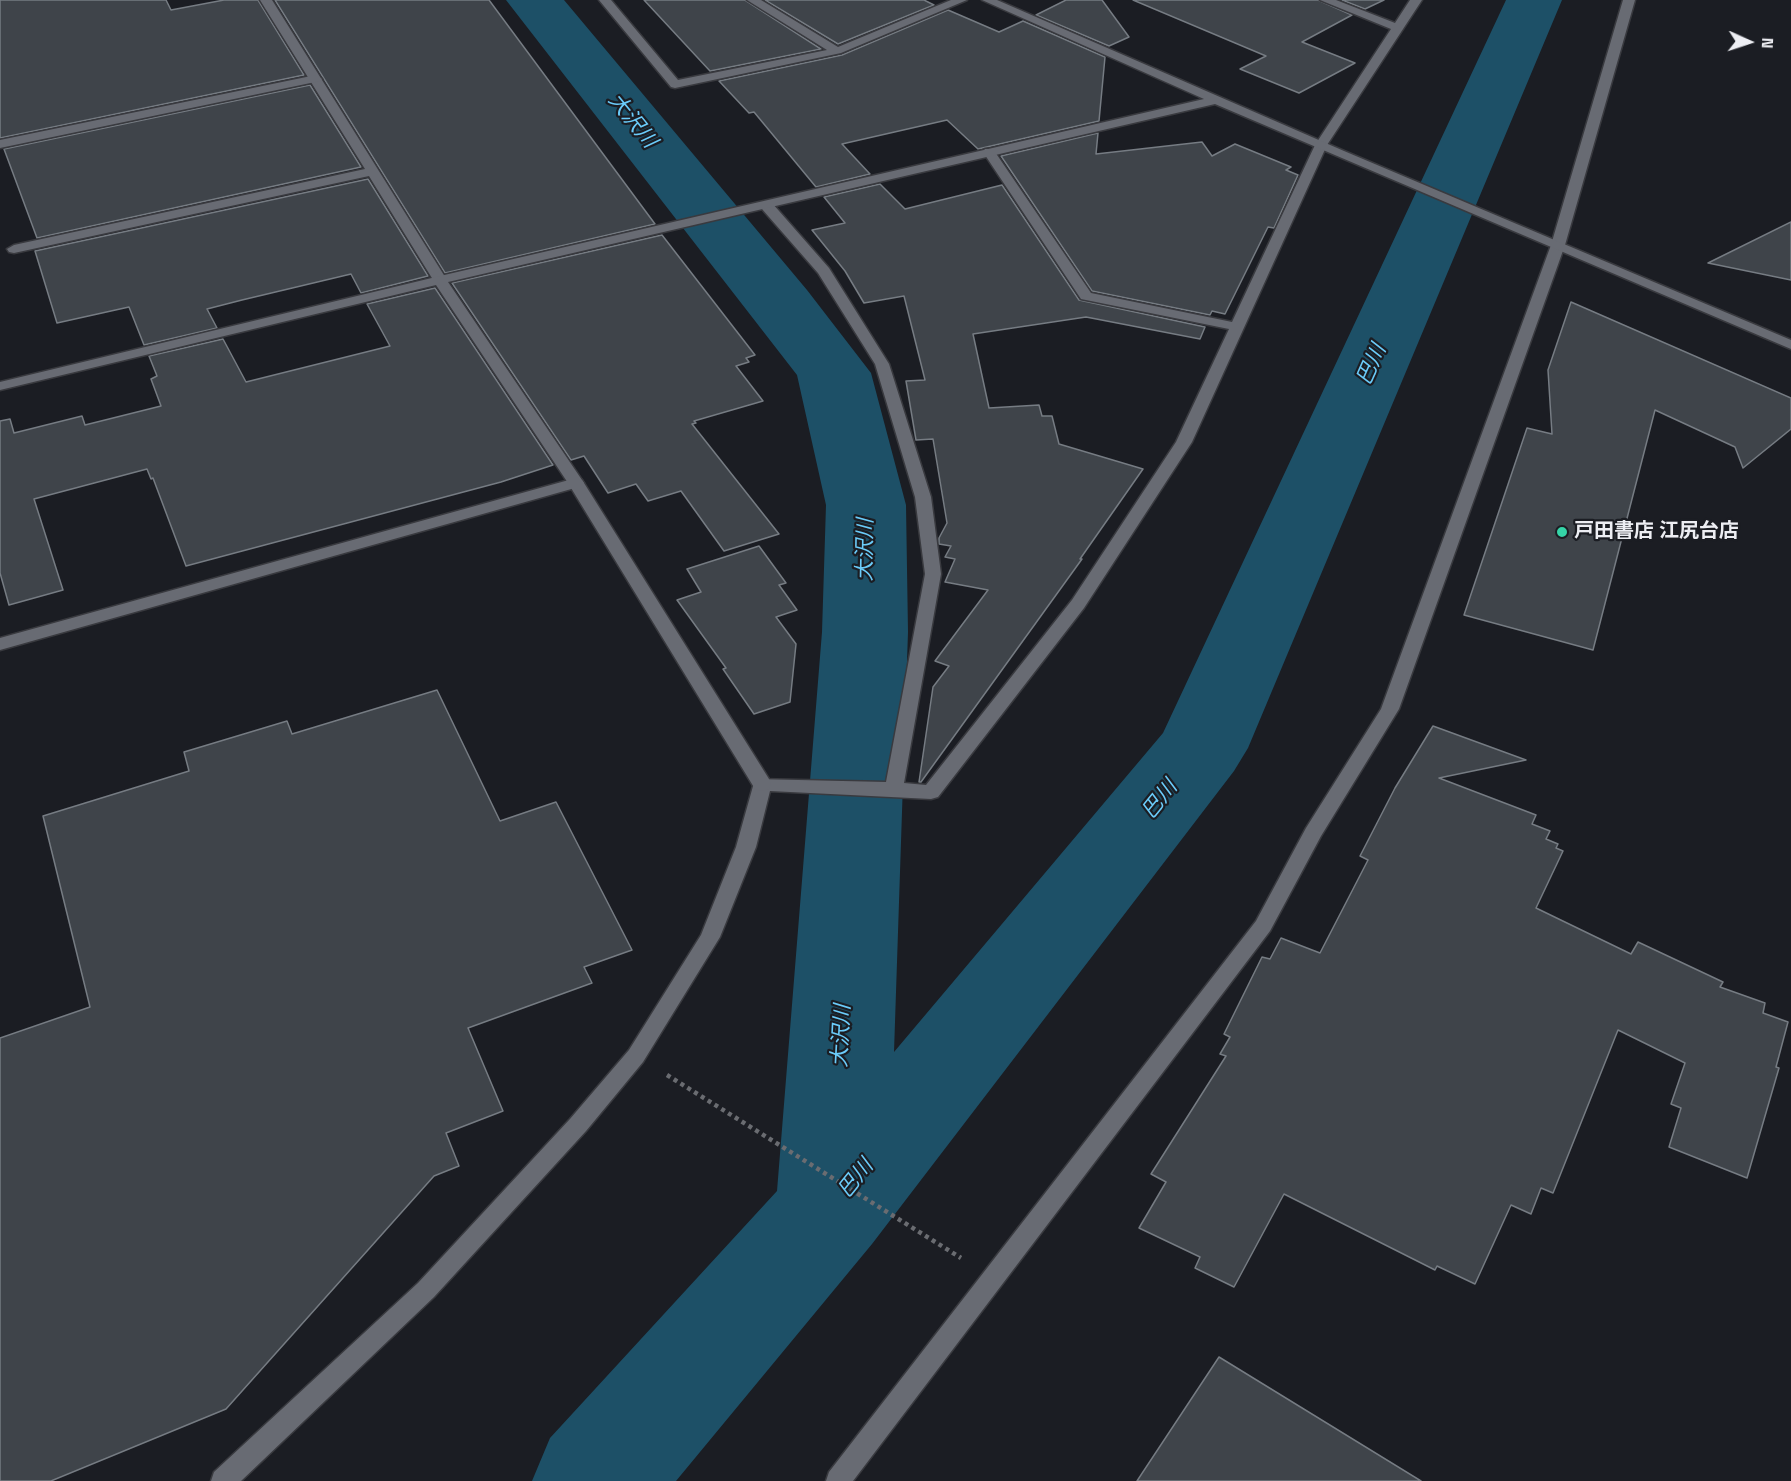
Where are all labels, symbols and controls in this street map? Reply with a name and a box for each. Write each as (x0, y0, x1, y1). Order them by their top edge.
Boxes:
north arrow (1719, 12, 1779, 72)
text: N (1757, 37, 1778, 49)
water label: 大沢川 (602, 89, 662, 153)
water label: 巴川 (1352, 341, 1392, 389)
water label: 大沢川 (853, 518, 879, 582)
place label: 戸田書店 江尻台店 (1574, 520, 1739, 544)
marker: 戸田書店 江尻台店 (1555, 525, 1569, 539)
water label: 巴川 (1137, 776, 1183, 824)
water label: 大沢川 (828, 1004, 856, 1068)
water label: 巴川 (833, 1155, 879, 1203)

